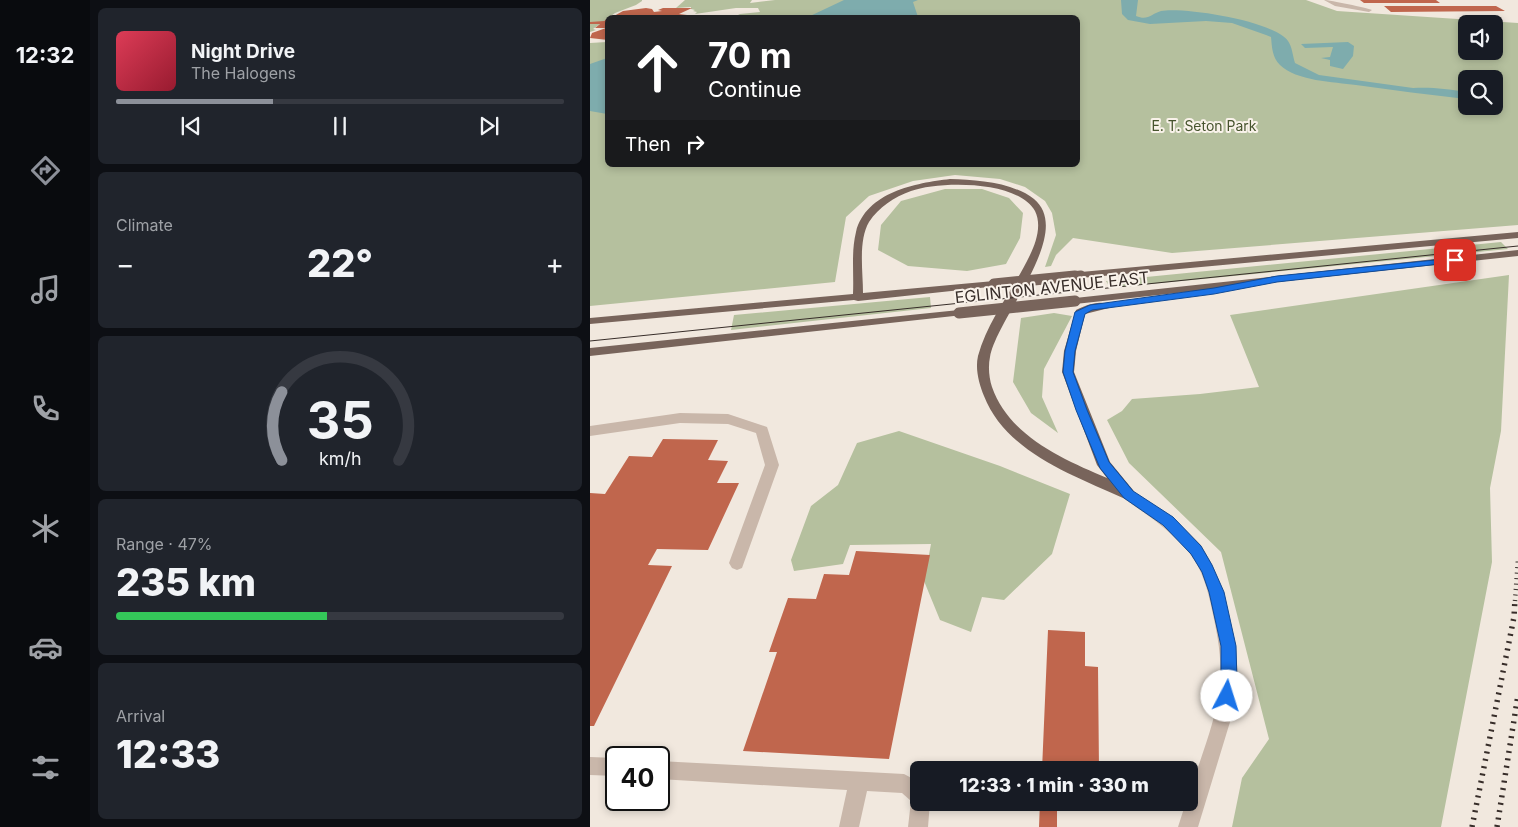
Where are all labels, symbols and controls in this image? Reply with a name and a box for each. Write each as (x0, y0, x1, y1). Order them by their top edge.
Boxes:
map controls (1458, 15, 1503, 115)
button: sound (1458, 15, 1503, 60)
text: 70 m (708, 34, 792, 76)
icon: ahead (625, 35, 690, 100)
text: Night Drive (191, 40, 295, 63)
text: 12:32 (16, 42, 74, 68)
text: The Halogens (191, 63, 296, 83)
button: search (1458, 70, 1503, 115)
text: Continue (708, 76, 802, 102)
icon: previous (177, 112, 205, 140)
icon: pause (326, 112, 354, 140)
icon: next (475, 112, 503, 140)
park label: E. T. Seton Park (1151, 117, 1257, 134)
icon: right (681, 130, 709, 158)
text: Then (625, 133, 671, 156)
icon: directions (28, 153, 63, 188)
text: Climate (116, 215, 173, 235)
pin (1434, 239, 1476, 281)
text: 22° (307, 240, 373, 286)
icon: arrive (1441, 246, 1469, 274)
text: − (116, 247, 135, 281)
text: + (545, 247, 564, 281)
street label: EGLINTON AVENUE EAST (954, 267, 1150, 307)
icon: music (28, 272, 63, 307)
text: 35 (307, 389, 373, 452)
icon: phone (28, 391, 63, 426)
text: km/h (319, 448, 361, 469)
icon: climate (28, 511, 63, 546)
text: Range · 47% (116, 534, 213, 554)
text: 235 km (116, 559, 256, 605)
icon: car (28, 630, 63, 665)
position arrow (1200, 669, 1252, 721)
text: Arrival (116, 706, 165, 726)
text: 12:33 (116, 731, 220, 777)
speed limit sign: 40 (605, 746, 670, 811)
icon: filters (28, 750, 63, 785)
text: 12:33 · 1 min · 330 m (959, 774, 1149, 797)

